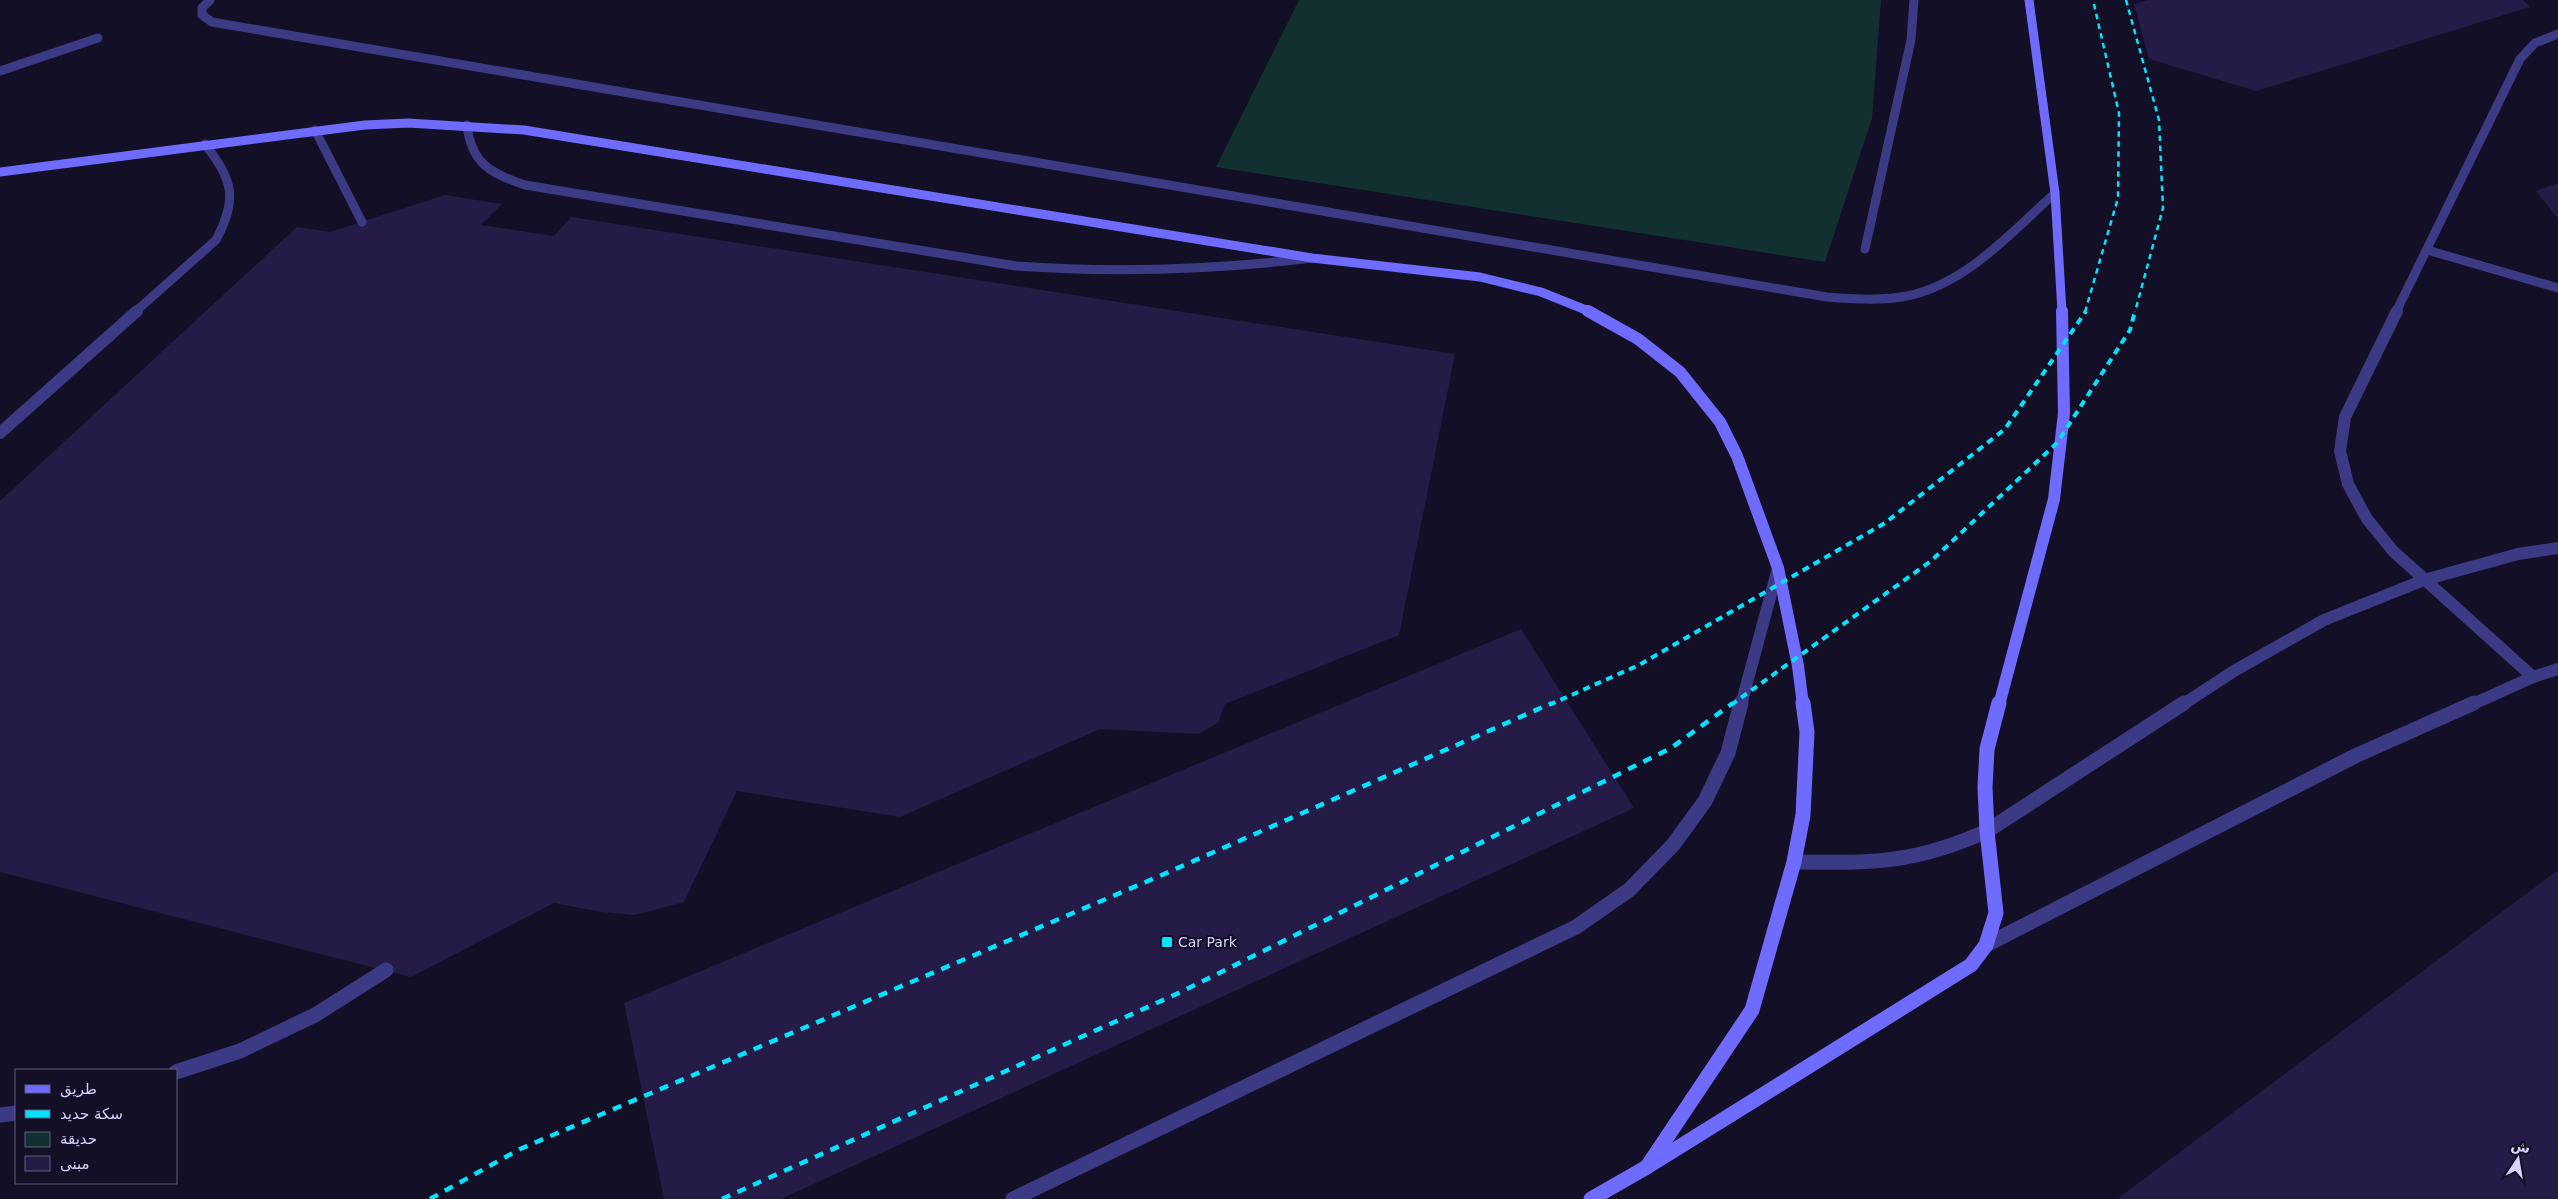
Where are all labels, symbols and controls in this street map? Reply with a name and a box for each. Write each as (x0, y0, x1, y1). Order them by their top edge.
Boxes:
place label: Car Park (1178, 934, 1238, 950)
marker: Car Park (1160, 935, 1174, 949)
legend (15, 1069, 178, 1184)
text: طريق (60, 1080, 97, 1098)
text: سكة حديد (60, 1105, 123, 1123)
text: حديقة (60, 1130, 97, 1148)
north arrow (2493, 1134, 2543, 1184)
text: ش (2510, 1136, 2532, 1156)
text: مبنى (60, 1155, 90, 1173)

